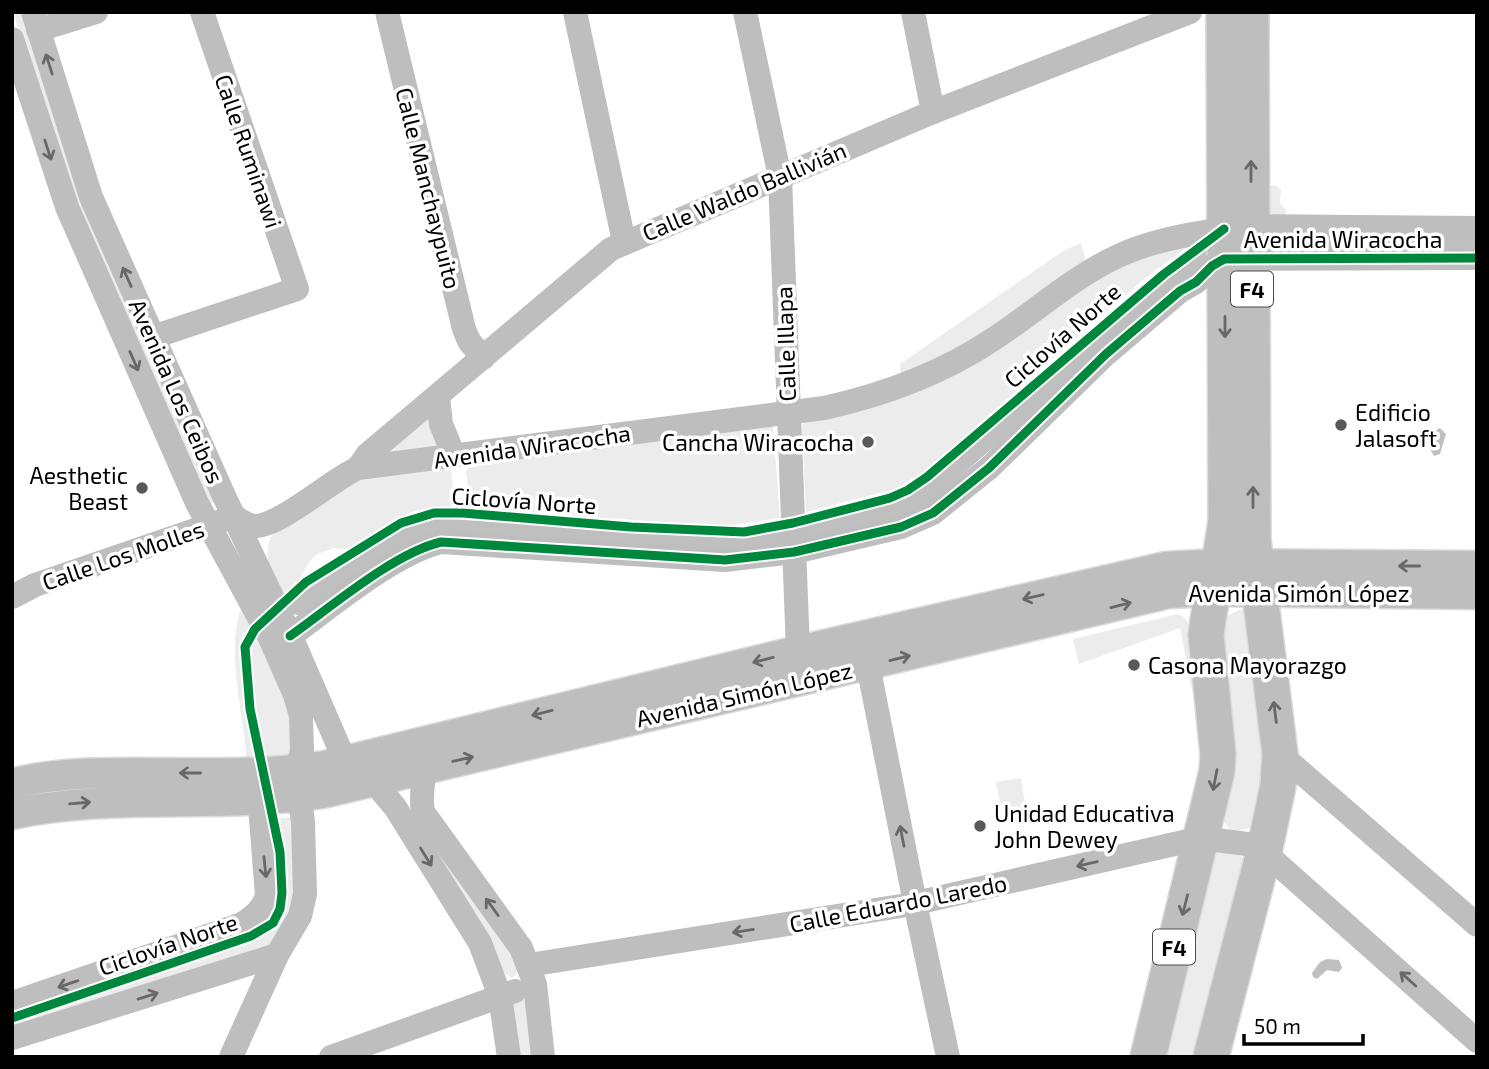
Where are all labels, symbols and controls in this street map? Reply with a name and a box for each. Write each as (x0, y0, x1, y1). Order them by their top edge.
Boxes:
one-way arrow (41, 53, 54, 75)
street label: Calle Ruminawi (210, 70, 288, 232)
street label: Calle Manchaypuito (390, 84, 468, 292)
street label: Calle Waldo Ballivián (638, 135, 850, 247)
one-way arrow (42, 139, 55, 161)
one-way arrow (1244, 160, 1258, 183)
street label: Avenida Wiracocha (1244, 225, 1442, 253)
one-way arrow (120, 267, 133, 289)
road number: F4 (1231, 272, 1273, 306)
street label: Ciclovía Norte (998, 277, 1126, 393)
street label: Calle Illapa (769, 286, 801, 402)
street label: Avenida Los Ceibos (124, 294, 230, 488)
one-way arrow (1218, 315, 1232, 338)
one-way arrow (128, 350, 141, 371)
place label: Edificio Jalasoft (1355, 398, 1437, 452)
marker: Edificio Jalasoft (1333, 417, 1349, 433)
street label: Avenida Wiracocha (432, 418, 632, 474)
place label: Cancha Wiracocha (662, 428, 854, 456)
marker: Cancha Wiracocha (860, 434, 876, 450)
place label: Aesthetic Beast (29, 461, 128, 515)
marker: Aesthetic Beast (134, 480, 150, 496)
street label: Ciclovía Norte (451, 481, 597, 519)
one-way arrow (1246, 486, 1260, 509)
street label: Calle Los Molles (38, 514, 208, 596)
one-way arrow (1397, 559, 1420, 573)
street label: Avenida Simón López (1189, 579, 1409, 607)
one-way arrow (1022, 591, 1045, 605)
one-way arrow (1109, 597, 1132, 611)
one-way arrow (888, 651, 911, 664)
place label: Casona Mayorazgo (1148, 651, 1347, 679)
one-way arrow (752, 654, 775, 667)
street label: Avenida Simón López (633, 656, 855, 732)
marker: Casona Mayorazgo (1126, 657, 1142, 673)
one-way arrow (1269, 701, 1282, 724)
one-way arrow (531, 707, 554, 721)
one-way arrow (452, 751, 474, 764)
one-way arrow (178, 766, 201, 780)
one-way arrow (1208, 768, 1221, 791)
one-way arrow (68, 796, 90, 809)
place label: Unidad Educativa John Dewey (994, 799, 1175, 853)
marker: Unidad Educativa John Dewey (972, 818, 988, 834)
one-way arrow (894, 825, 908, 848)
one-way arrow (420, 846, 434, 866)
one-way arrow (259, 855, 272, 878)
one-way arrow (1076, 858, 1099, 871)
street label: Calle Eduardo Laredo (787, 868, 1009, 938)
one-way arrow (1178, 893, 1191, 915)
one-way arrow (485, 898, 500, 917)
street label: Ciclovía Norte (95, 907, 241, 981)
one-way arrow (733, 925, 755, 938)
road number: F4 (1153, 930, 1195, 964)
one-way arrow (1399, 971, 1417, 987)
one-way arrow (58, 979, 80, 991)
one-way arrow (136, 988, 158, 1001)
scale bar (1244, 1002, 1363, 1046)
text: 50 m (1254, 1013, 1301, 1038)

